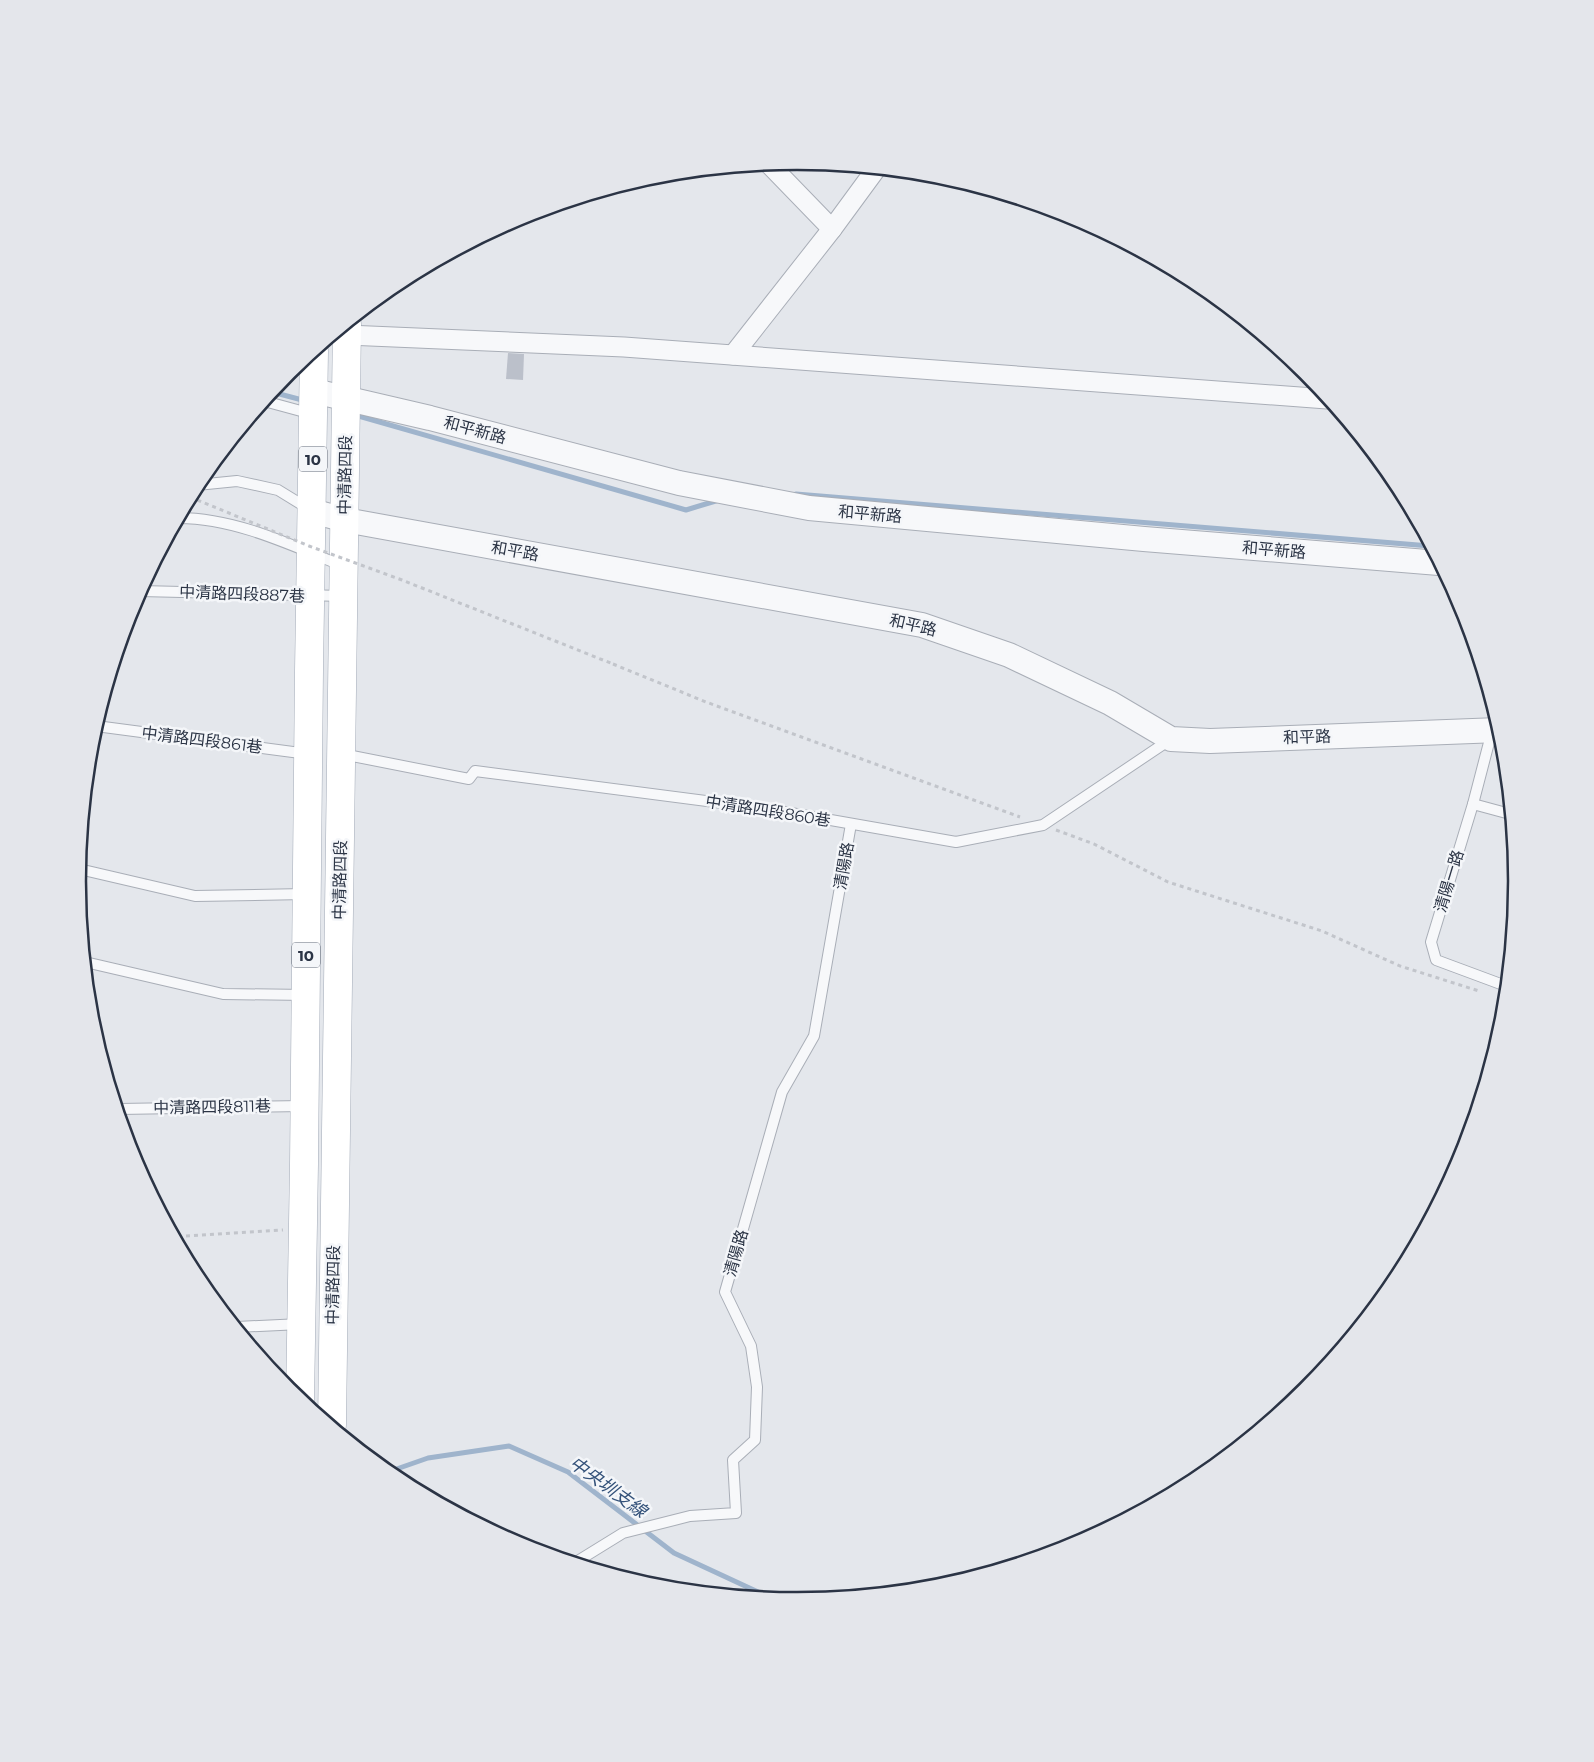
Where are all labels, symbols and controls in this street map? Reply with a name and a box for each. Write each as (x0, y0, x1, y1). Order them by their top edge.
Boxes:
street label: 和平新路 (442, 413, 508, 447)
street label: 中清路四段 (335, 435, 355, 515)
road number: 10 (299, 446, 327, 472)
street label: 和平新路 (837, 502, 903, 526)
street label: 和平路 (490, 537, 540, 565)
street label: 和平新路 (1241, 538, 1307, 562)
street label: 中清路四段887巷 (179, 582, 305, 606)
street label: 和平路 (887, 610, 939, 640)
street label: 中清路四段861巷 (140, 723, 264, 757)
street label: 和平路 (1283, 727, 1331, 747)
street label: 中清路四段860巷 (704, 792, 832, 830)
street label: 中清路四段 (330, 840, 350, 920)
street label: 清陽路 (830, 841, 858, 891)
street label: 清陽一路 (1431, 848, 1467, 914)
road number: 10 (292, 942, 320, 968)
street label: 中清路四段811巷 (153, 1096, 271, 1118)
street label: 清陽路 (720, 1227, 752, 1279)
street label: 中清路四段 (323, 1245, 343, 1325)
water label: 中央圳支線 (565, 1452, 652, 1524)

